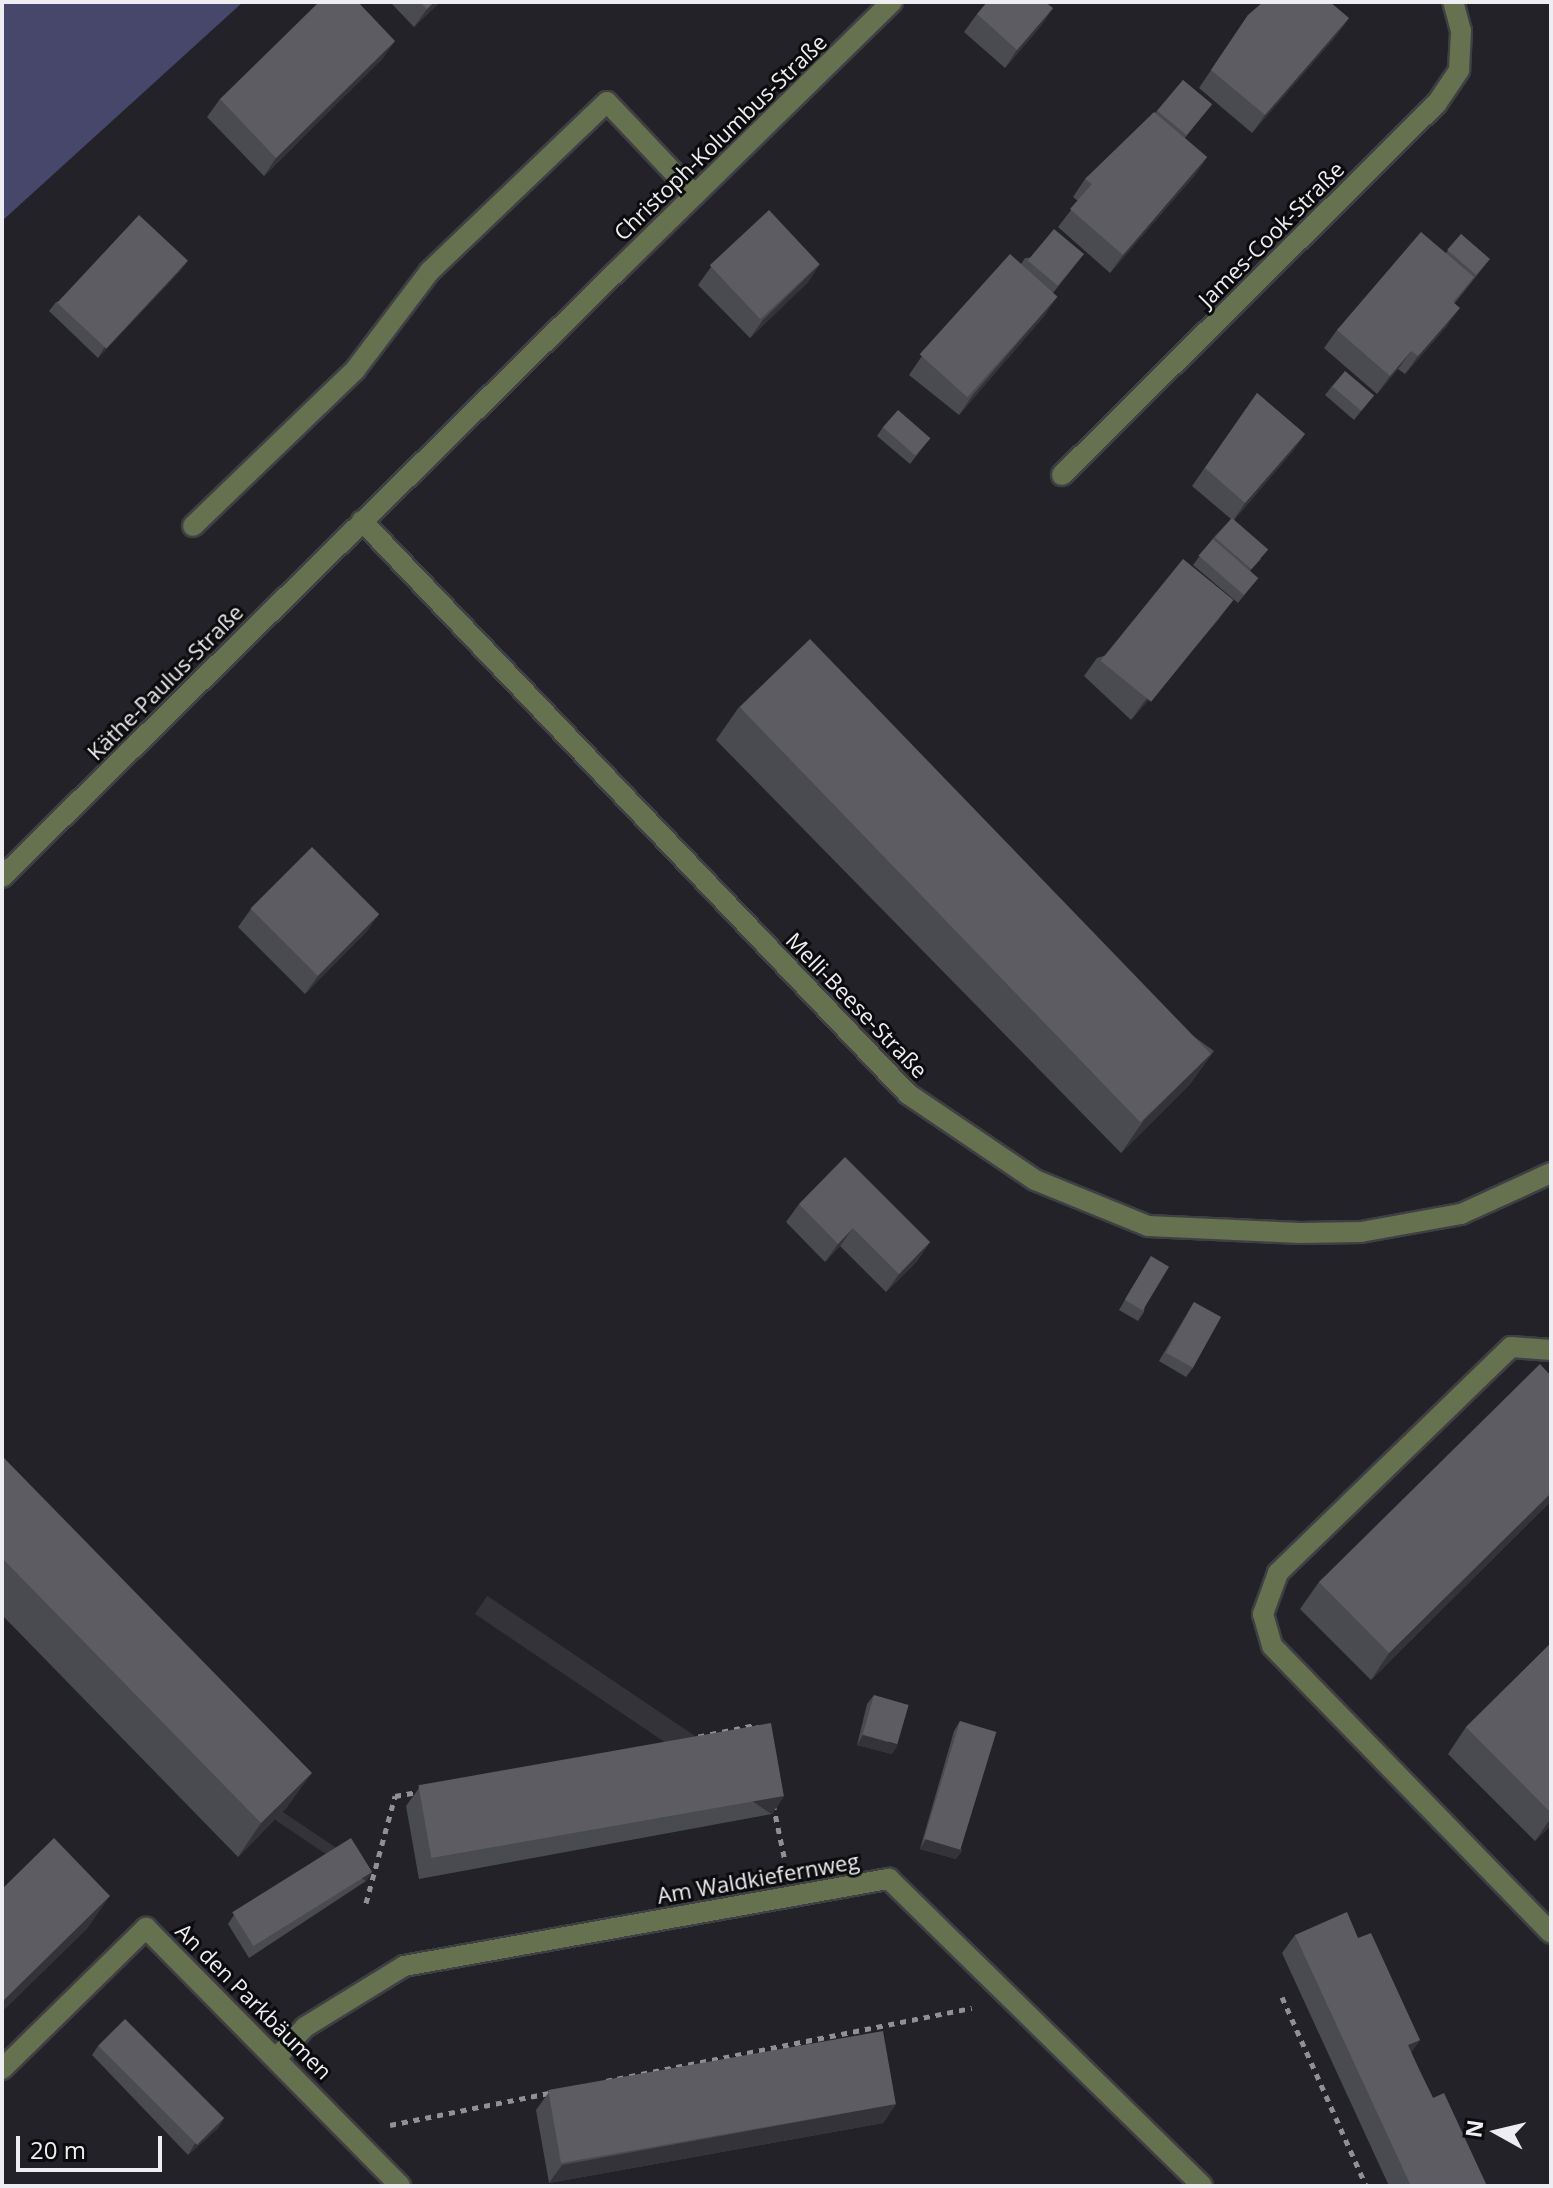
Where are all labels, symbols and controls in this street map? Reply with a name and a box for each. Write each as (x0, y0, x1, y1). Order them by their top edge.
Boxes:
street label: Christoph-Kolumbus-Straße (608, 28, 832, 246)
street label: James-Cook-Straße (1193, 156, 1349, 312)
street label: Käthe-Paulus-Straße (82, 599, 248, 765)
street label: Melli-Beese-Straße (781, 927, 933, 1083)
street label: Am Waldkiefernweg (655, 1847, 861, 1909)
street label: An den Parkbäumen (171, 1918, 337, 2084)
north arrow (1457, 2092, 1537, 2172)
text: N (1457, 2118, 1489, 2140)
scale bar (20, 2120, 166, 2170)
text: 20 m (30, 2133, 86, 2166)

